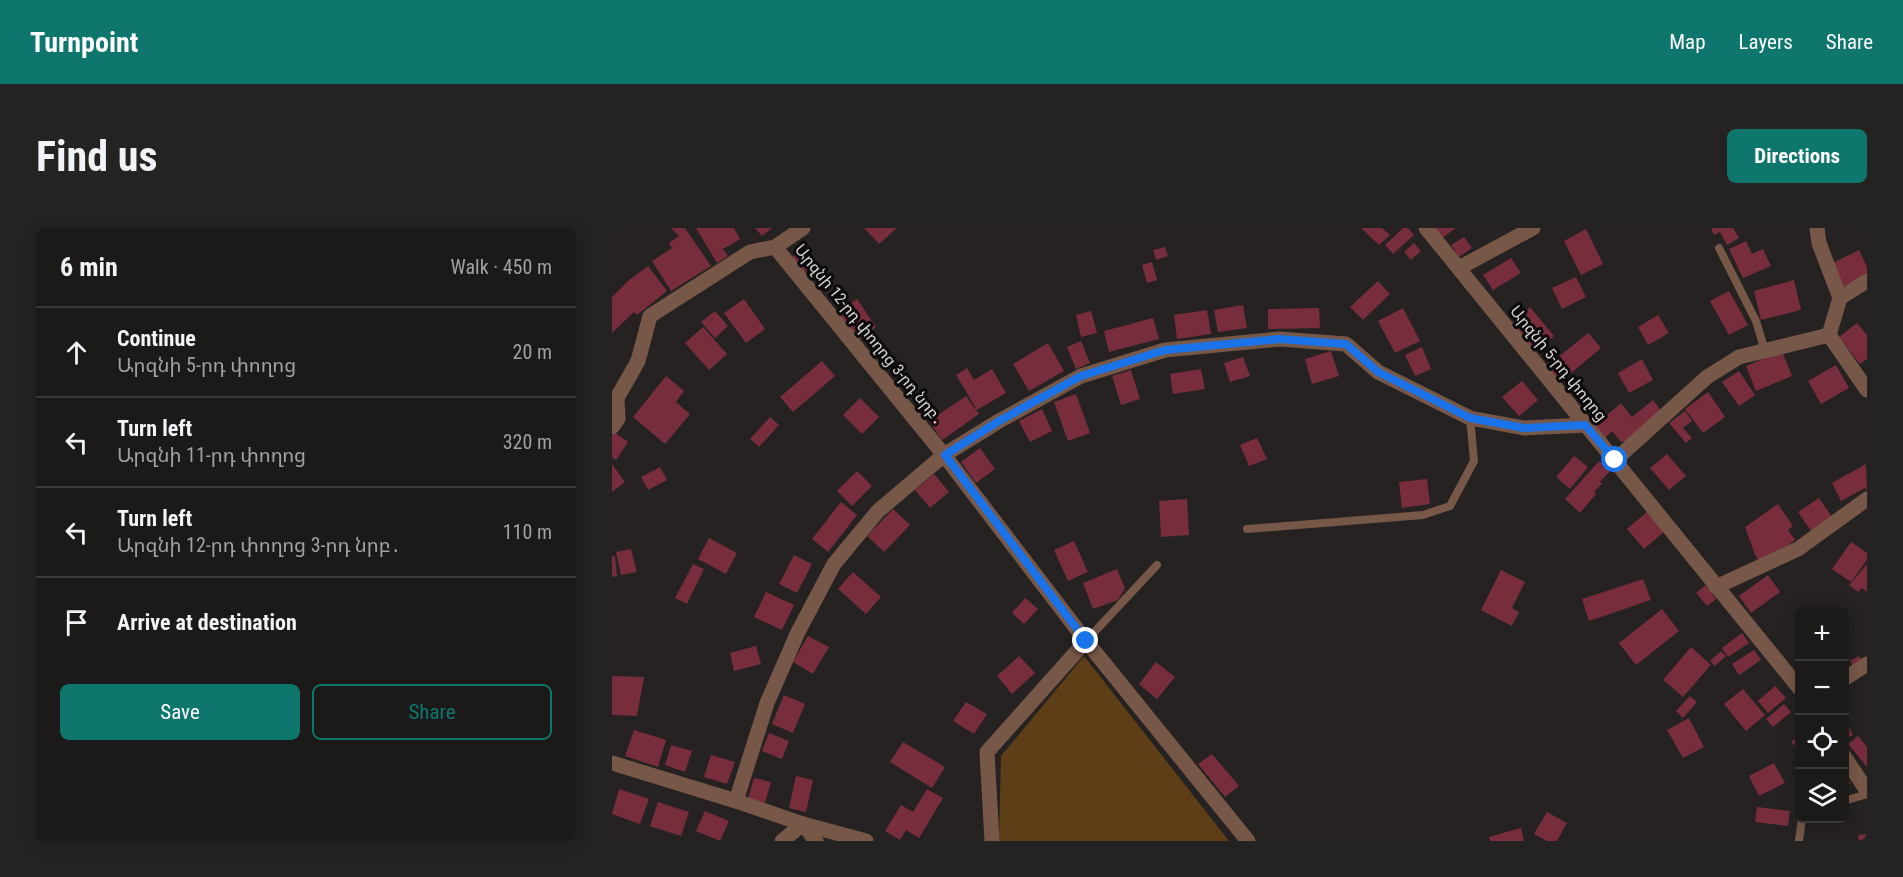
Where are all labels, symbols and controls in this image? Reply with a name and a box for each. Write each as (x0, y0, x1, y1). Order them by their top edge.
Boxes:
text: Turnpoint (30, 26, 138, 59)
text: Map (1669, 30, 1706, 54)
text: Layers (1739, 30, 1793, 54)
text: Share (1826, 30, 1873, 54)
button: Directions (1727, 129, 1867, 183)
text: Find us (36, 132, 157, 181)
street label: Արզնի 12-րդ փողոց 3-րդ նրբ․ (791, 240, 948, 428)
text: 6 min (60, 252, 118, 282)
text: Walk · 450 m (451, 255, 552, 279)
street label: Արզնի 5-րդ փողոց (1506, 302, 1611, 425)
text: Continue (117, 326, 196, 351)
icon: ahead (60, 336, 93, 369)
text: 20 m (513, 340, 552, 364)
text: Արզնի 5-րդ փողոց (117, 353, 296, 377)
text: Turn left (117, 416, 192, 441)
icon: left (60, 426, 93, 459)
text: 320 m (503, 430, 552, 454)
text: Արզնի 11-րդ փողոց (117, 443, 306, 467)
route start (1601, 446, 1627, 472)
text: Turn left (117, 506, 192, 531)
icon: left (60, 516, 93, 549)
text: 110 m (503, 520, 552, 544)
text: Արզնի 12-րդ փողոց 3-րդ նրբ․ (117, 533, 401, 557)
icon: arrive (60, 606, 93, 639)
map controls (1795, 607, 1849, 823)
button: + (1795, 607, 1849, 661)
text: Arrive at destination (117, 610, 297, 635)
route end (1072, 627, 1098, 653)
button: − (1795, 661, 1849, 715)
button: Save (60, 684, 300, 740)
button: Share (312, 684, 552, 740)
button: locate (1795, 715, 1849, 769)
button: layers (1795, 769, 1849, 823)

